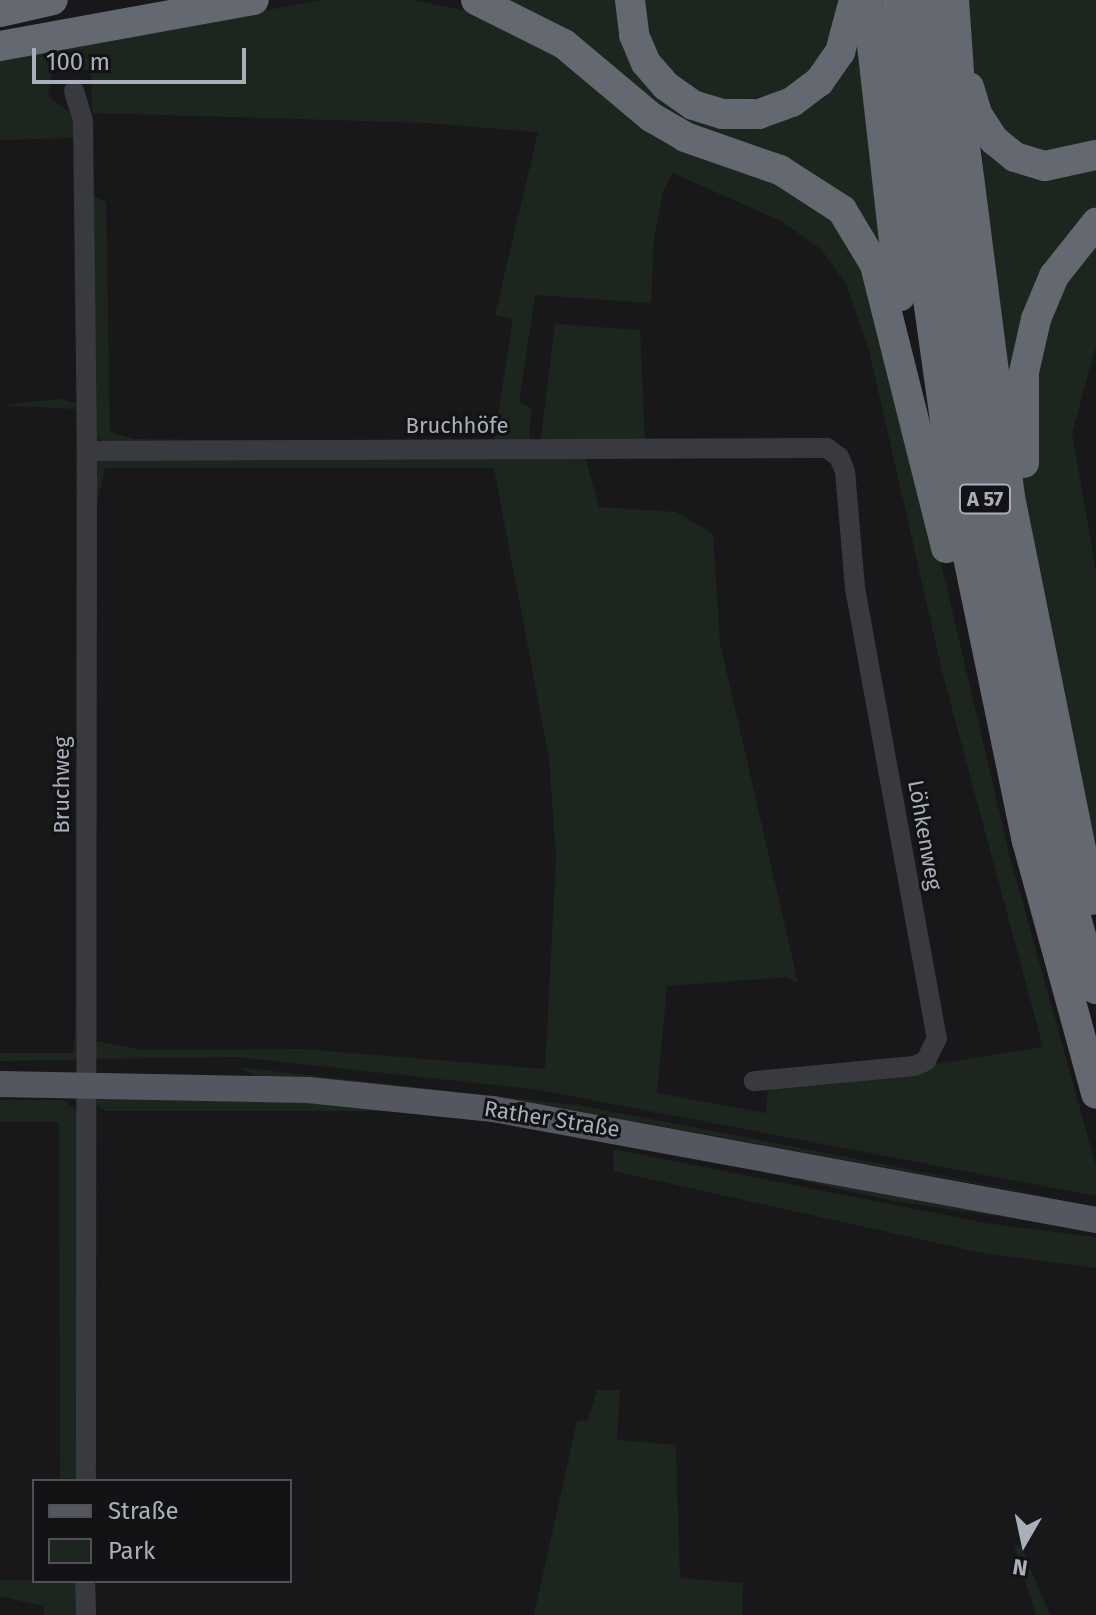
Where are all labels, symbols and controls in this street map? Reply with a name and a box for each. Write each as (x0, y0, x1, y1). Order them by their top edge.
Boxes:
scale bar (36, 32, 250, 82)
text: 100 m (46, 48, 110, 76)
street label: Bruchhöfe (406, 413, 508, 439)
road number: A 57 (957, 483, 1013, 515)
street label: Bruchweg (49, 736, 75, 834)
street label: Löhkenweg (902, 778, 948, 892)
street label: Rather Straße (482, 1095, 622, 1143)
legend (32, 1479, 292, 1583)
text: Straße (108, 1497, 179, 1525)
north arrow (984, 1503, 1064, 1583)
text: Park (108, 1537, 155, 1565)
text: N (1011, 1553, 1029, 1582)

